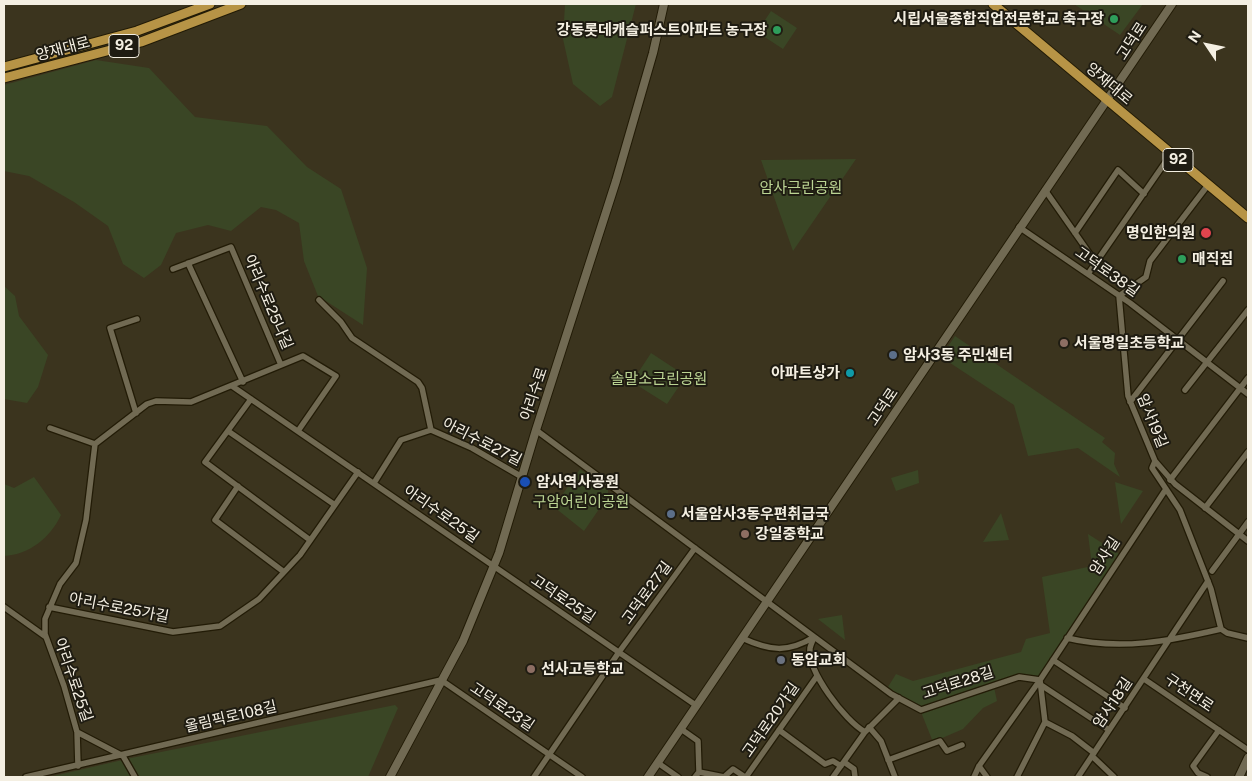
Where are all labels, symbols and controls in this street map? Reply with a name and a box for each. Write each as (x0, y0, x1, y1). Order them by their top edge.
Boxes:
place label: 시립서울종합직업전문학교 축구장 (894, 10, 1104, 28)
marker: 시립서울종합직업전문학교 축구장 (1108, 13, 1120, 25)
street label: 고덕로 (1113, 19, 1151, 63)
north arrow (1182, 20, 1232, 70)
place label: 강동롯데캐슬퍼스트아파트 농구장 (557, 21, 767, 39)
marker: 강동롯데캐슬퍼스트아파트 농구장 (771, 24, 783, 36)
text: N (1185, 28, 1204, 46)
street label: 양재대로 (34, 33, 92, 65)
road number: 92 (109, 34, 139, 58)
street label: 양재대로 (1082, 59, 1136, 109)
road number: 92 (1163, 148, 1193, 172)
park label: 암사근린공원 (760, 179, 842, 197)
place label: 명인한의원 (1126, 224, 1195, 242)
marker: 명인한의원 (1199, 226, 1213, 240)
street label: 고덕로38길 (1071, 243, 1143, 301)
place label: 매직짐 (1192, 250, 1233, 268)
street label: 아리수로25나길 (240, 252, 296, 352)
marker: 매직짐 (1176, 253, 1188, 265)
place label: 서울명일초등학교 (1074, 334, 1184, 352)
marker: 서울명일초등학교 (1058, 337, 1070, 349)
place label: 암사3동 주민센터 (903, 346, 1013, 364)
marker: 암사3동 주민센터 (887, 349, 899, 361)
place label: 아파트상가 (771, 364, 840, 382)
street label: 아리수로 (517, 365, 551, 423)
marker: 아파트상가 (844, 367, 856, 379)
park label: 솔말소근린공원 (611, 370, 707, 388)
street label: 고덕로 (864, 385, 902, 429)
street label: 암사19길 (1133, 391, 1171, 451)
street label: 아리수로27길 (439, 414, 525, 470)
place label: 암사역사공원 (536, 473, 619, 491)
marker: 암사역사공원 (518, 475, 532, 489)
street label: 아리수로25길 (400, 482, 482, 546)
park label: 구암어린이공원 (533, 493, 629, 511)
place label: 서울암사3동우편취급국 (681, 505, 829, 523)
marker: 서울암사3동우편취급국 (665, 508, 677, 520)
place label: 강일중학교 (755, 525, 824, 543)
marker: 강일중학교 (739, 528, 751, 540)
street label: 암사길 (1086, 534, 1124, 578)
street label: 고덕로27길 (618, 558, 676, 628)
street label: 고덕로25길 (527, 571, 599, 627)
street label: 아리수로25가길 (68, 589, 170, 627)
street label: 아리수로25길 (50, 636, 96, 724)
place label: 동암교회 (791, 651, 846, 669)
marker: 동암교회 (775, 654, 787, 666)
place label: 선사고등학교 (541, 660, 624, 678)
marker: 선사고등학교 (525, 663, 537, 675)
street label: 고덕로28길 (920, 663, 996, 703)
street label: 구천면로 (1161, 670, 1217, 716)
street label: 암사18길 (1090, 674, 1136, 732)
street label: 고덕로23길 (466, 679, 538, 735)
street label: 고덕로20가길 (739, 679, 803, 761)
street label: 올림픽로108길 (183, 698, 279, 736)

